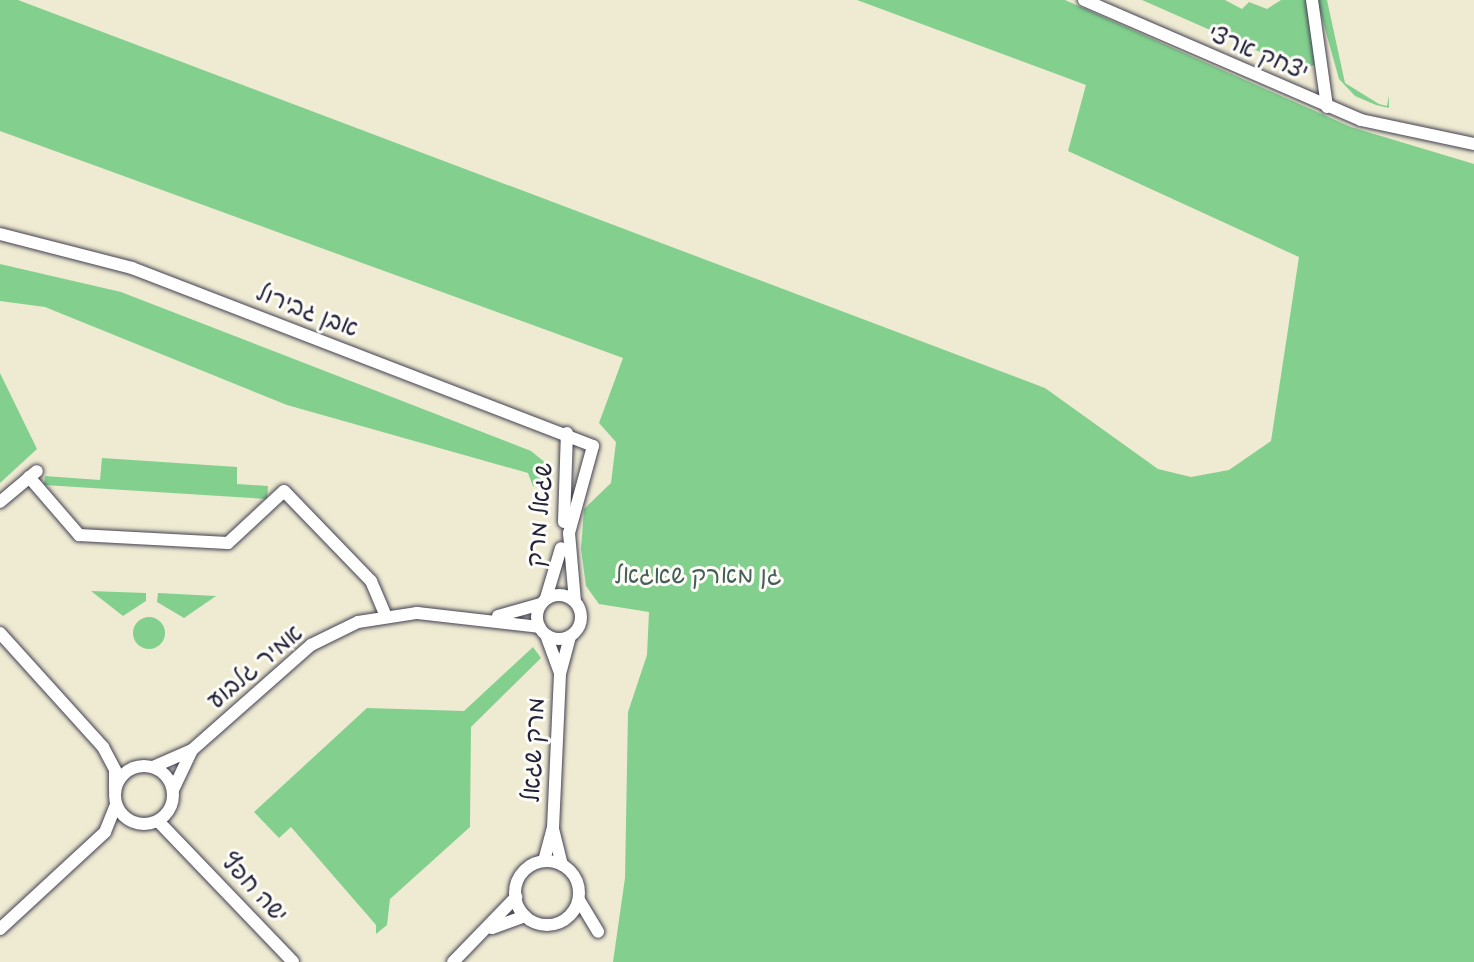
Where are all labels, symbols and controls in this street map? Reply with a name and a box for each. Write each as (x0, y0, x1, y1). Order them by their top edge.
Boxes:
street label: יצחק ארצי (1204, 19, 1312, 87)
street label: אבן גבירול (252, 278, 362, 344)
street label: שגאל מרק (521, 462, 559, 568)
park label: גן מארק שאגאל (614, 562, 782, 590)
street label: אמיר גלבוע (202, 619, 308, 715)
street label: מרק שגאל (517, 697, 551, 803)
street label: ישה חפץ (215, 847, 293, 929)

